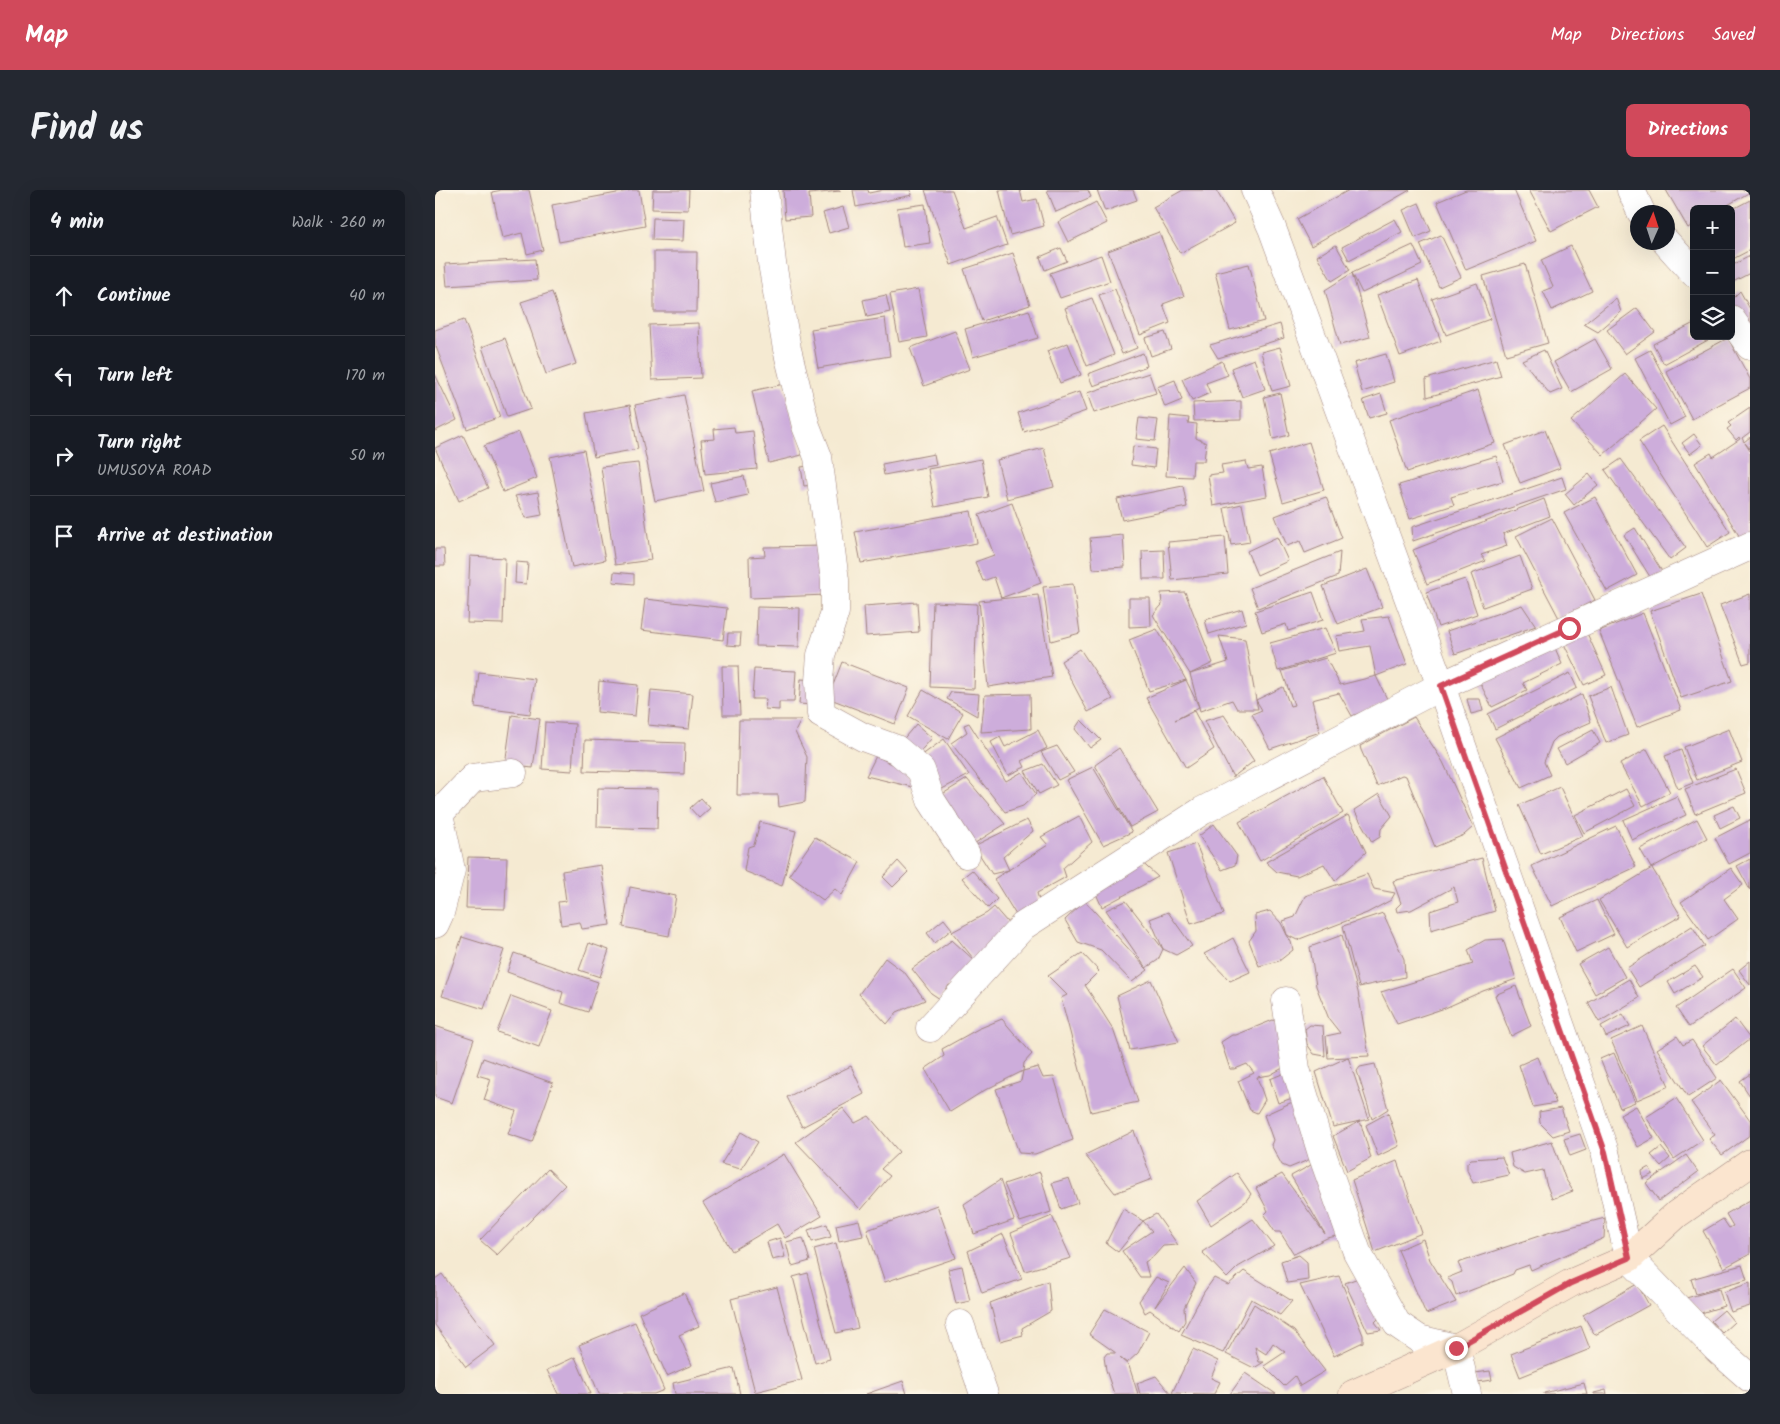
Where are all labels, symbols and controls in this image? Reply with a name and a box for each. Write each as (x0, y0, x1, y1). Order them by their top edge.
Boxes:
text: Map (25, 16, 68, 55)
text: Map (1550, 21, 1582, 50)
text: Directions (1610, 21, 1684, 50)
text: Saved (1712, 21, 1755, 50)
text: Find us (30, 102, 143, 158)
button: Directions (1626, 104, 1750, 157)
north arrow (1630, 205, 1675, 250)
map controls (1690, 205, 1735, 340)
button: + (1690, 205, 1735, 250)
text: 4 min (50, 206, 104, 239)
text: Walk · 260 m (292, 210, 385, 235)
button: − (1690, 250, 1735, 295)
text: Continue (97, 281, 170, 311)
icon: ahead (50, 282, 78, 310)
text: 40 m (349, 283, 385, 308)
button: layers (1690, 295, 1735, 340)
text: Turn left (97, 361, 172, 391)
icon: left (50, 362, 78, 390)
text: 170 m (345, 363, 385, 388)
text: Turn right (97, 428, 182, 458)
icon: right (50, 442, 78, 470)
text: 50 m (349, 443, 385, 468)
text: UMUSOYA ROAD (97, 458, 212, 483)
text: Arrive at destination (97, 521, 273, 551)
icon: arrive (50, 522, 78, 550)
route start (1558, 617, 1581, 640)
route end (1445, 1337, 1468, 1360)

